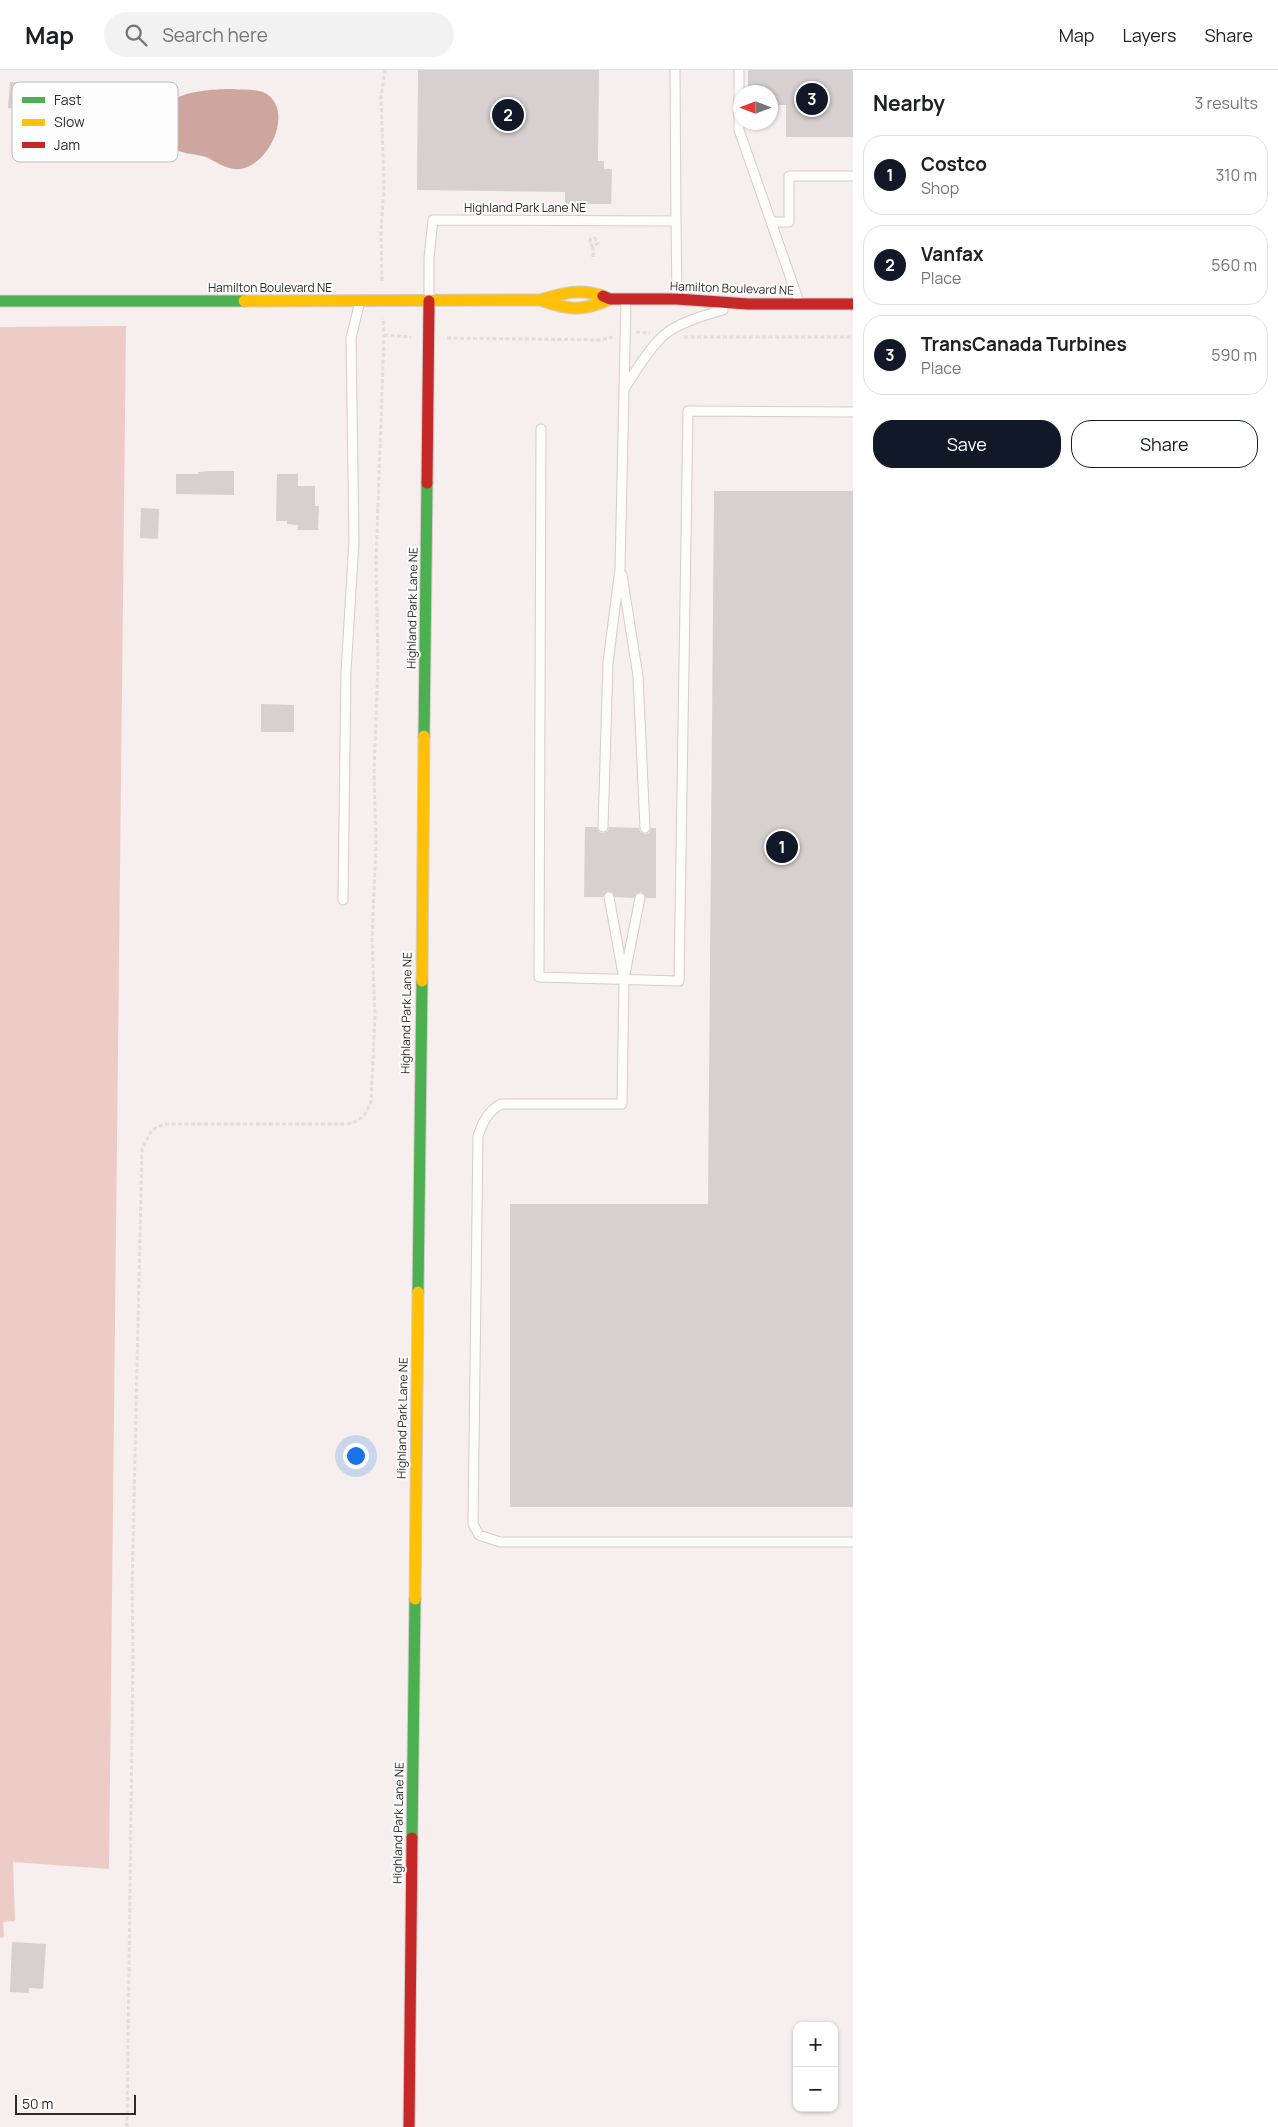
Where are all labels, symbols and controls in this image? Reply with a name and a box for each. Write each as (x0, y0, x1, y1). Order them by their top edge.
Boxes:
search box (104, 12, 454, 57)
text: Map (25, 18, 74, 51)
icon: search (122, 21, 150, 49)
text: Search here (162, 22, 268, 48)
text: Map (1059, 23, 1094, 47)
text: Layers (1122, 23, 1176, 47)
text: Share (1204, 23, 1253, 47)
pin: 3 (796, 80, 828, 118)
legend (12, 82, 178, 162)
north arrow (733, 85, 778, 130)
text: Nearby (873, 89, 945, 117)
text: Fast (54, 90, 82, 109)
text: 3 results (1195, 92, 1258, 114)
pin: 2 (492, 96, 524, 134)
text: Slow (54, 112, 85, 131)
text: Jam (54, 135, 80, 154)
text: Costco (921, 151, 987, 177)
text: 1 (886, 164, 894, 186)
text: 310 m (1215, 164, 1257, 186)
text: Shop (921, 177, 959, 199)
street label: Highland Park Lane NE (464, 199, 586, 216)
text: Vanfax (921, 241, 984, 267)
text: 2 (885, 254, 895, 276)
text: 560 m (1211, 254, 1257, 276)
text: Place (921, 267, 961, 289)
street label: Hamilton Boulevard NE (670, 277, 795, 299)
street label: Hamilton Boulevard NE (208, 279, 332, 296)
text: TransCanada Turbines (921, 331, 1127, 357)
text: 3 (885, 344, 895, 366)
text: 590 m (1211, 344, 1257, 366)
text: Place (921, 357, 961, 379)
button: Save (873, 420, 1061, 468)
button: Share (1071, 420, 1258, 468)
street label: Highland Park Lane NE (402, 547, 422, 669)
pin: 1 (766, 828, 798, 866)
street label: Highland Park Lane NE (396, 952, 416, 1074)
street label: Highland Park Lane NE (392, 1357, 412, 1479)
your location (343, 1443, 369, 1469)
street label: Highland Park Lane NE (388, 1762, 408, 1884)
map controls (793, 2022, 838, 2112)
button: + (793, 2022, 838, 2067)
button: − (793, 2067, 838, 2112)
scale bar (15, 2092, 136, 2115)
text: 50 m (22, 2094, 53, 2113)

